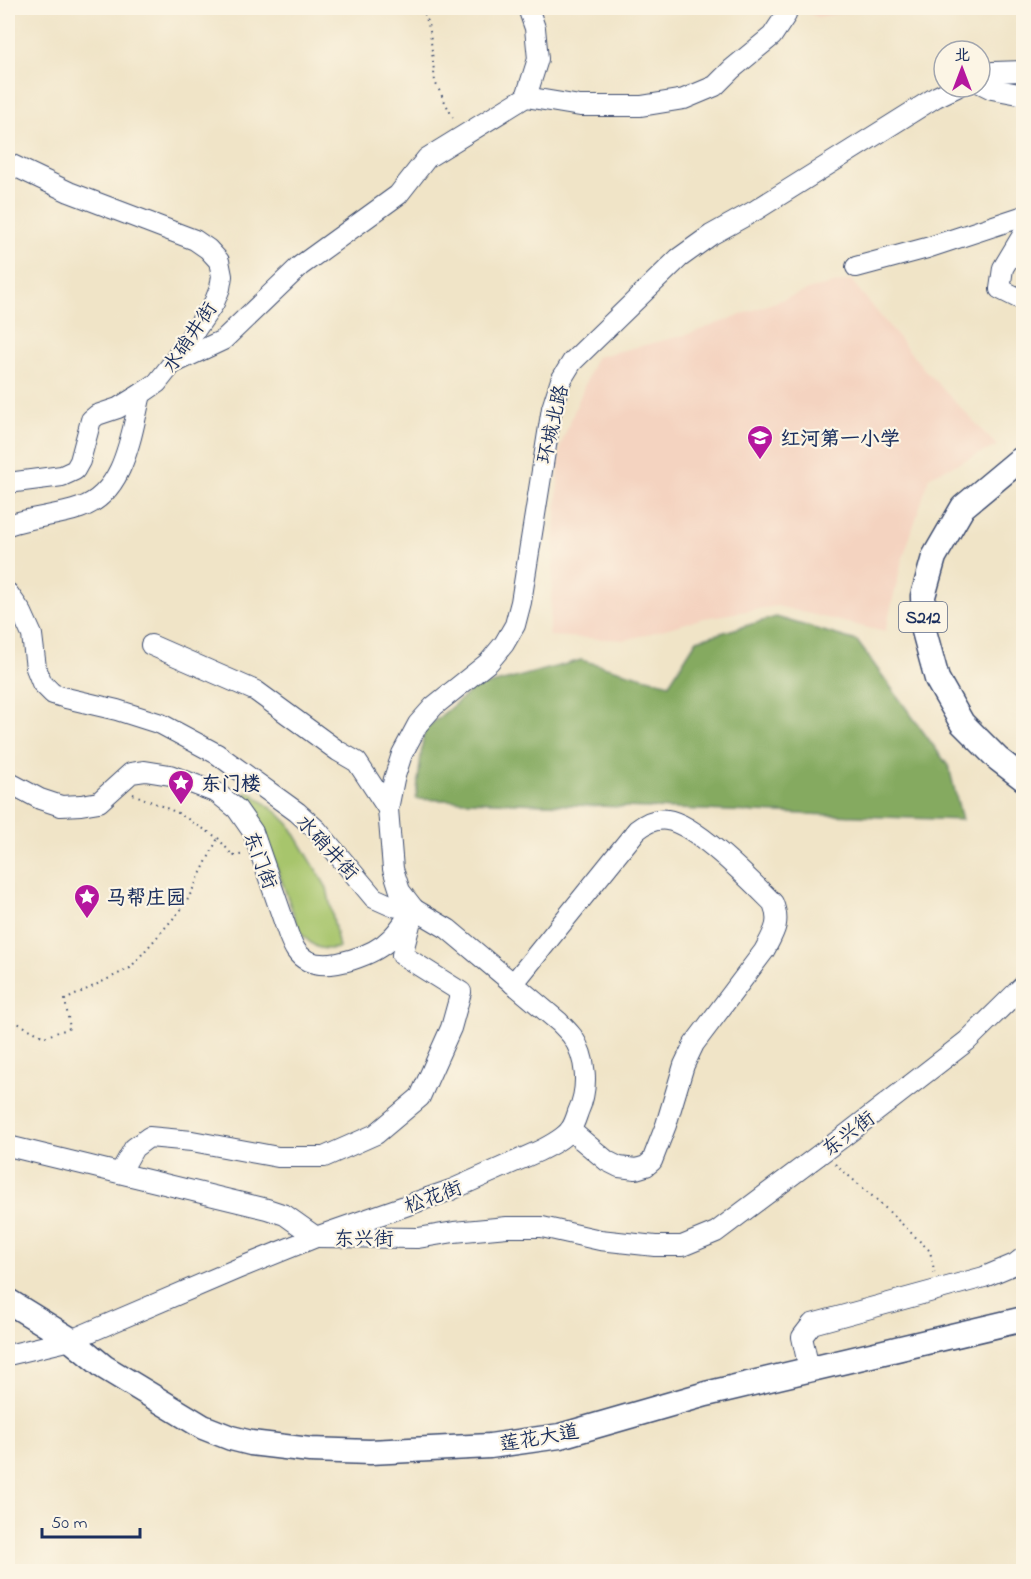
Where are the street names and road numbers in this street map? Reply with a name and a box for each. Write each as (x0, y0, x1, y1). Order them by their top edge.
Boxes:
street label: 水硝井街 (157, 297, 225, 380)
street label: 环城北路 (531, 381, 578, 467)
road number: S212 (899, 602, 947, 632)
street label: 水硝井街 (288, 810, 364, 888)
street label: 东门街 (234, 828, 283, 894)
street label: 东兴街 (817, 1105, 882, 1165)
street label: 松花街 (401, 1174, 467, 1222)
street label: 东兴街 (334, 1226, 394, 1255)
street label: 莲花大道 (498, 1418, 581, 1461)

